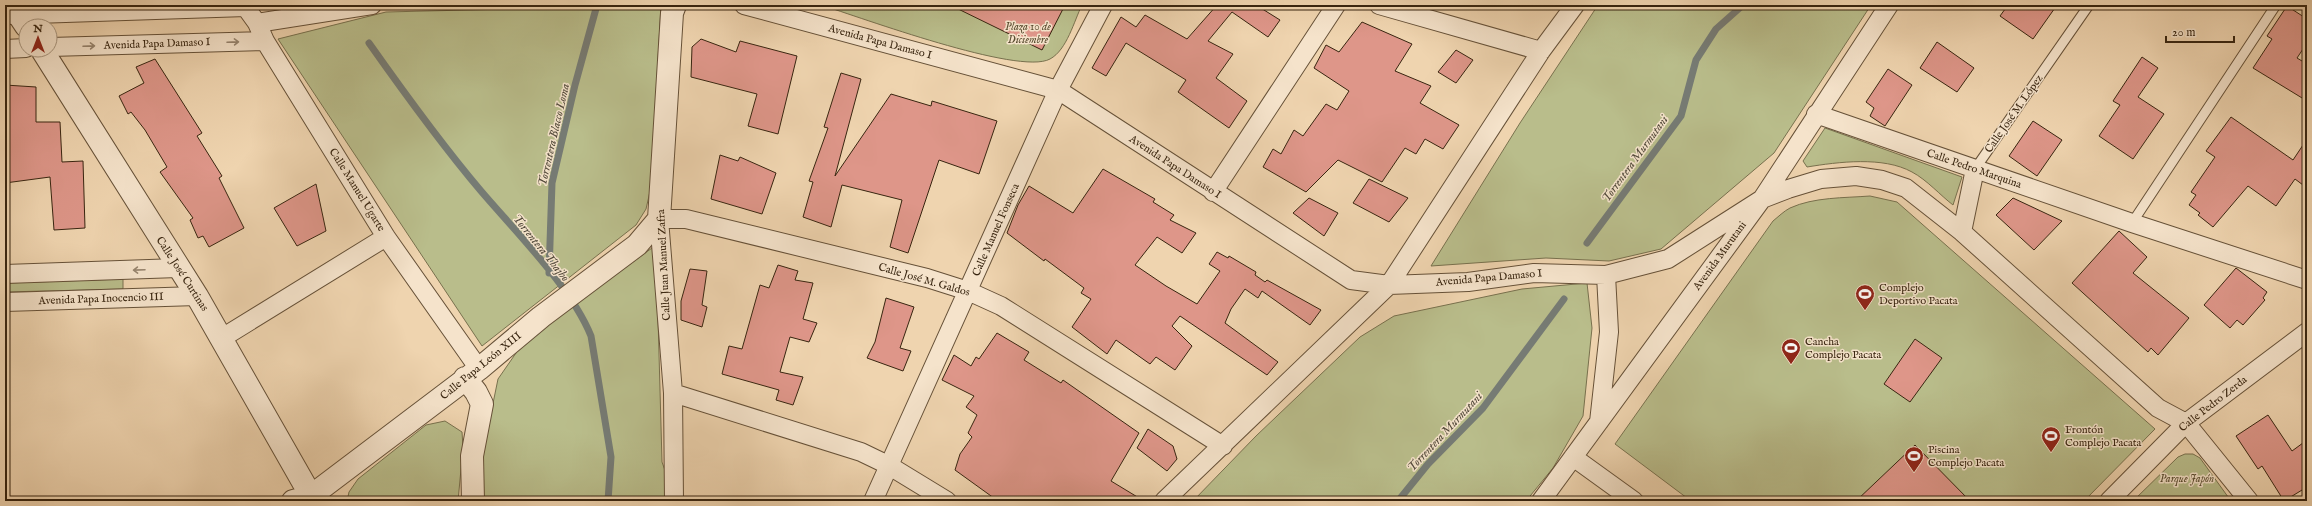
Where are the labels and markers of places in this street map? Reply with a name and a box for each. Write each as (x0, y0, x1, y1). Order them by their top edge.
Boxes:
place label: Complejo Deportivo Pacata (1879, 281, 1958, 308)
sports icon: Complejo Deportivo Pacata (1854, 283, 1876, 311)
place label: Cancha Complejo Pacata (1805, 335, 1881, 362)
sports icon: Cancha Complejo Pacata (1780, 337, 1802, 365)
place label: Frontón Complejo Pacata (2065, 423, 2141, 450)
sports icon: Frontón Complejo Pacata (2040, 425, 2062, 453)
place label: Piscina Complejo Pacata (1928, 443, 2004, 470)
sports icon: Piscina Complejo Pacata (1903, 445, 1925, 473)

